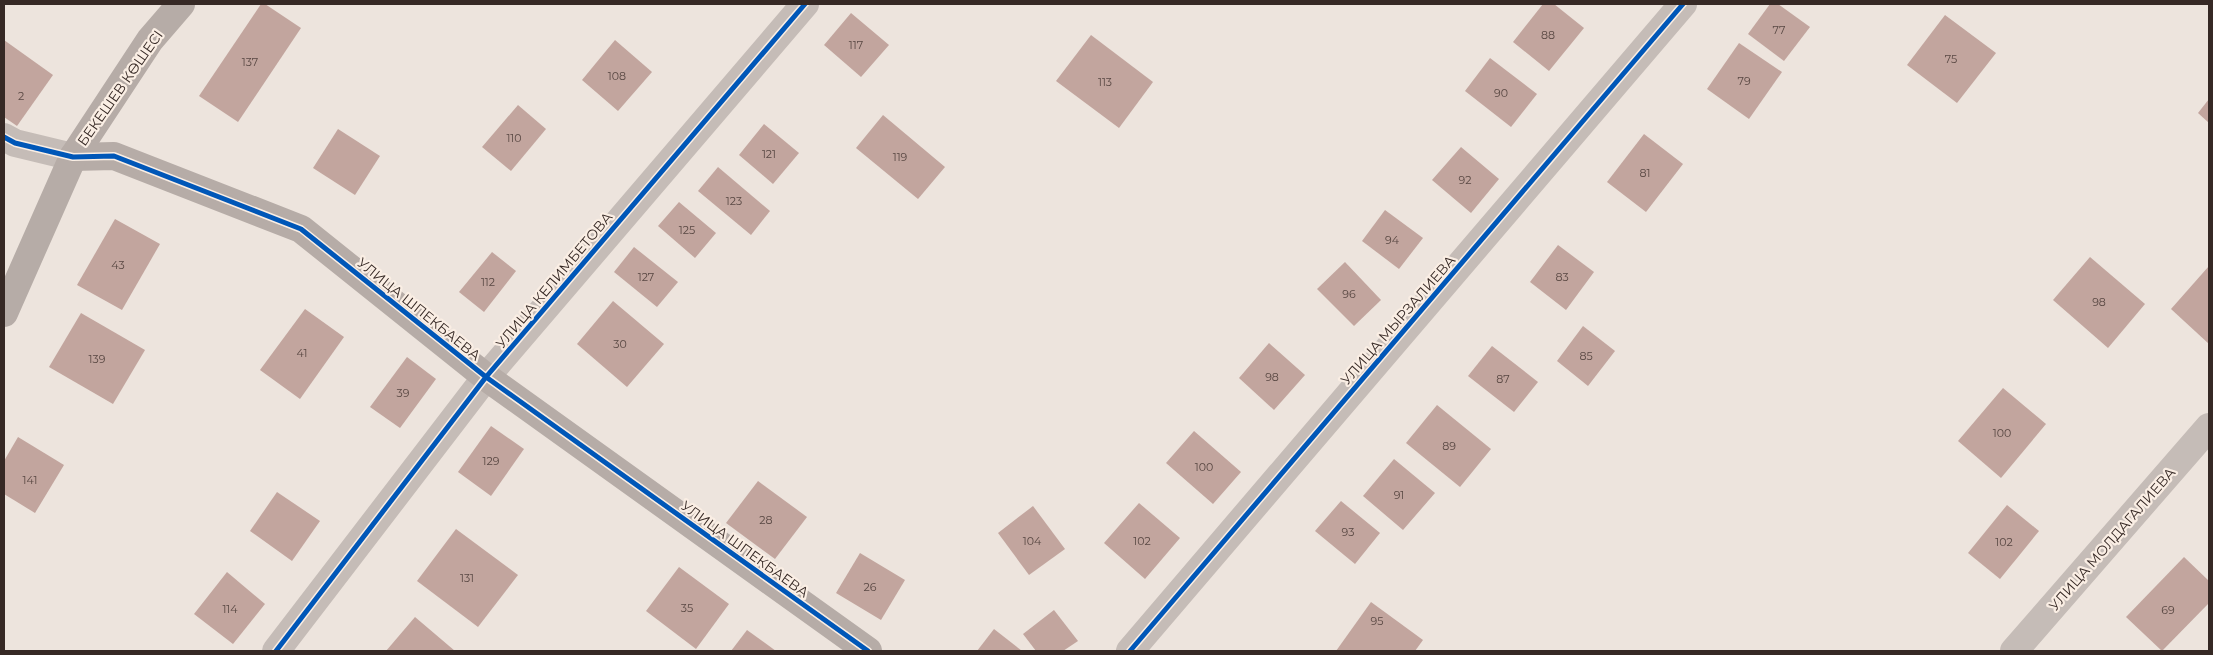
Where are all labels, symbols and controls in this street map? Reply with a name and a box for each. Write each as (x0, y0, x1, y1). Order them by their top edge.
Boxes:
house number: 77 (1773, 23, 1785, 37)
street label: БЕКЕШЕВ КӨШЕСІ (73, 27, 167, 149)
house number: 88 (1541, 28, 1555, 42)
house number: 117 (849, 38, 863, 52)
house number: 75 (1945, 52, 1957, 66)
house number: 137 (242, 55, 258, 69)
house number: 108 (608, 69, 626, 83)
house number: 79 (1737, 74, 1751, 88)
house number: 113 (1098, 75, 1112, 89)
house number: 90 (1494, 86, 1508, 100)
house number: 2 (18, 89, 24, 103)
house number: 110 (506, 131, 522, 145)
house number: 121 (762, 147, 776, 161)
house number: 119 (893, 150, 908, 164)
house number: 81 (1640, 166, 1651, 180)
house number: 92 (1459, 173, 1471, 187)
house number: 123 (726, 194, 742, 208)
street label: УЛИЦА КЕЛИМБЕТОВА (492, 208, 617, 352)
house number: 125 (679, 223, 695, 237)
house number: 94 (1385, 233, 1400, 247)
street label: УЛИЦА МЫРЗАЛИЕВА (1337, 251, 1460, 388)
street label: УЛИЦА ШПЕКБАЕВА (354, 254, 485, 365)
house number: 43 (111, 258, 125, 272)
house number: 127 (638, 270, 654, 284)
house number: 83 (1555, 270, 1569, 284)
house number: 112 (481, 275, 495, 289)
house number: 96 (1342, 287, 1356, 301)
house number: 98 (2092, 295, 2106, 309)
house number: 30 (613, 337, 627, 351)
house number: 41 (297, 346, 307, 360)
house number: 85 (1579, 349, 1593, 363)
house number: 139 (89, 352, 106, 366)
house number: 98 (1265, 370, 1279, 384)
house number: 87 (1496, 372, 1510, 386)
house number: 39 (397, 386, 410, 400)
house number: 100 (1993, 426, 2011, 440)
house number: 89 (1442, 439, 1456, 453)
house number: 129 (483, 454, 500, 468)
house number: 100 (1195, 460, 1213, 474)
street label: УЛИЦА МОЛДАГАЛИЕВА (2045, 463, 2180, 614)
house number: 141 (23, 473, 37, 487)
house number: 91 (1394, 488, 1404, 502)
street label: УЛИЦА ШПЕКБАЕВА (678, 497, 813, 602)
house number: 28 (759, 513, 773, 527)
house number: 93 (1342, 525, 1354, 539)
house number: 104 (1023, 534, 1042, 548)
house number: 102 (1133, 534, 1151, 548)
house number: 102 (1995, 535, 2013, 549)
house number: 131 (460, 571, 474, 585)
house number: 26 (864, 580, 877, 594)
house number: 35 (681, 601, 693, 615)
house number: 114 (222, 602, 238, 616)
house number: 69 (2161, 603, 2175, 617)
house number: 95 (1371, 614, 1383, 628)

